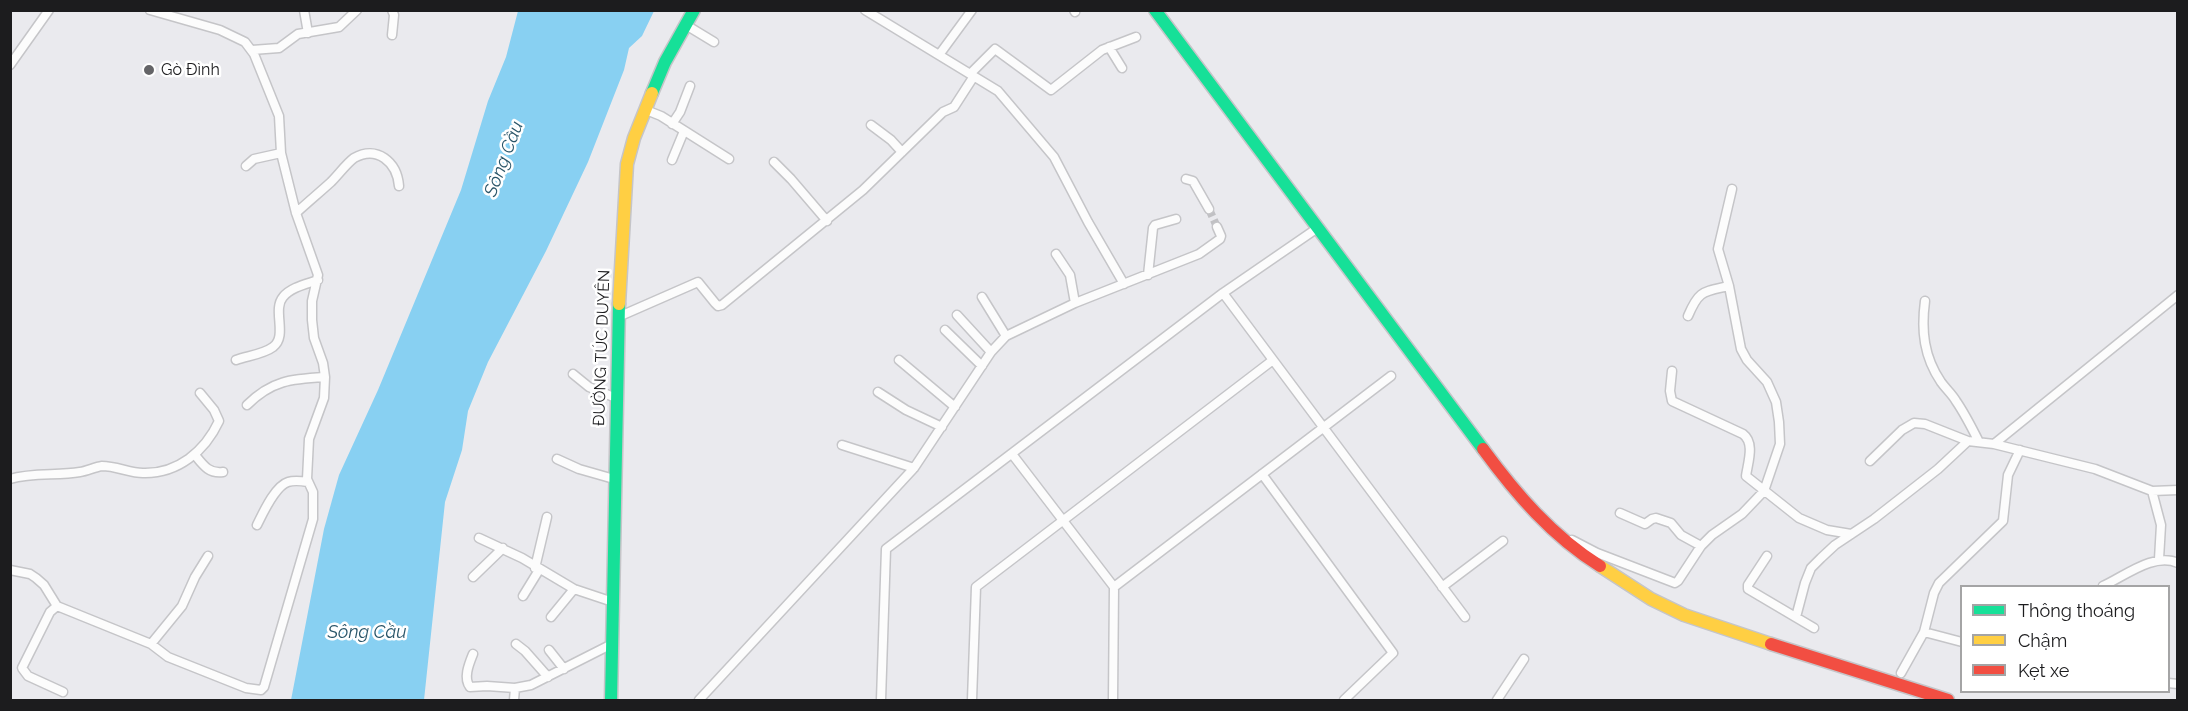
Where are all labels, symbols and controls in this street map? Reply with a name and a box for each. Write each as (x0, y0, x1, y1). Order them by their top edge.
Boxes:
place label: Gò Đình (161, 60, 220, 80)
marker: Gò Đình (142, 63, 156, 77)
water label: Sông Cầu (480, 118, 528, 200)
street label: ĐƯỜNG TÚC DUYÊN (590, 269, 614, 427)
legend (1960, 585, 2170, 693)
text: Thông thoáng (2018, 600, 2135, 621)
water label: Sông Cầu (328, 622, 406, 644)
text: Chậm (2018, 630, 2067, 651)
text: Kẹt xe (2018, 660, 2069, 681)

